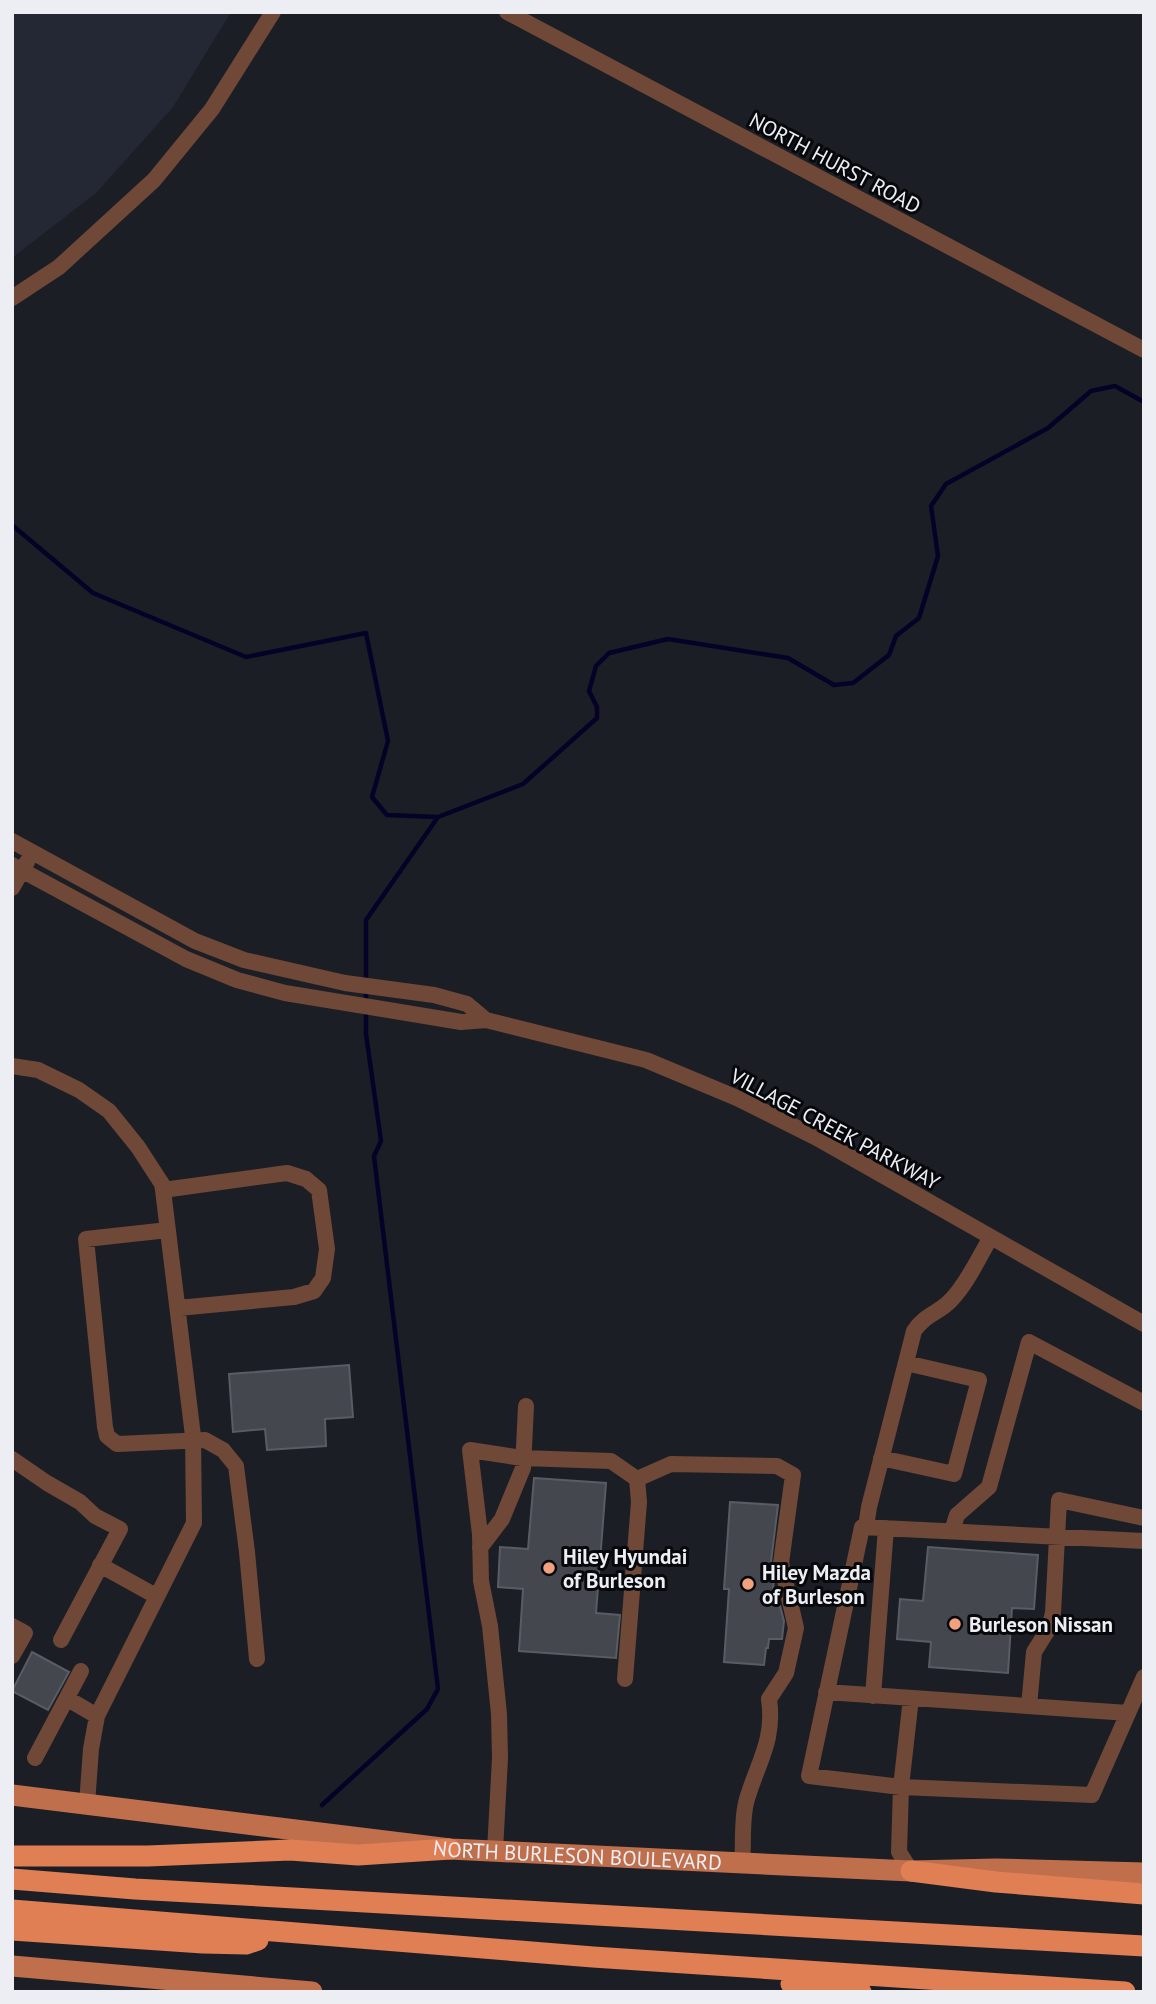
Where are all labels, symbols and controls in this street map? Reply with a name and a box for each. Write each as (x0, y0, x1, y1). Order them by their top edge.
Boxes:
street label: NORTH HURST ROAD (745, 106, 925, 220)
street label: VILLAGE CREEK PARKWAY (725, 1062, 945, 1196)
place label: Hiley Hyundai of Burleson (563, 1543, 687, 1594)
place label: Hiley Mazda of Burleson (762, 1559, 871, 1610)
marker: Hiley Hyundai of Burleson (541, 1560, 557, 1576)
marker: Hiley Mazda of Burleson (740, 1576, 756, 1592)
place label: Burleson Nissan (969, 1611, 1113, 1638)
marker: Burleson Nissan (947, 1616, 963, 1632)
street label: NORTH BURLESON BOULEVARD (432, 1834, 723, 1875)

